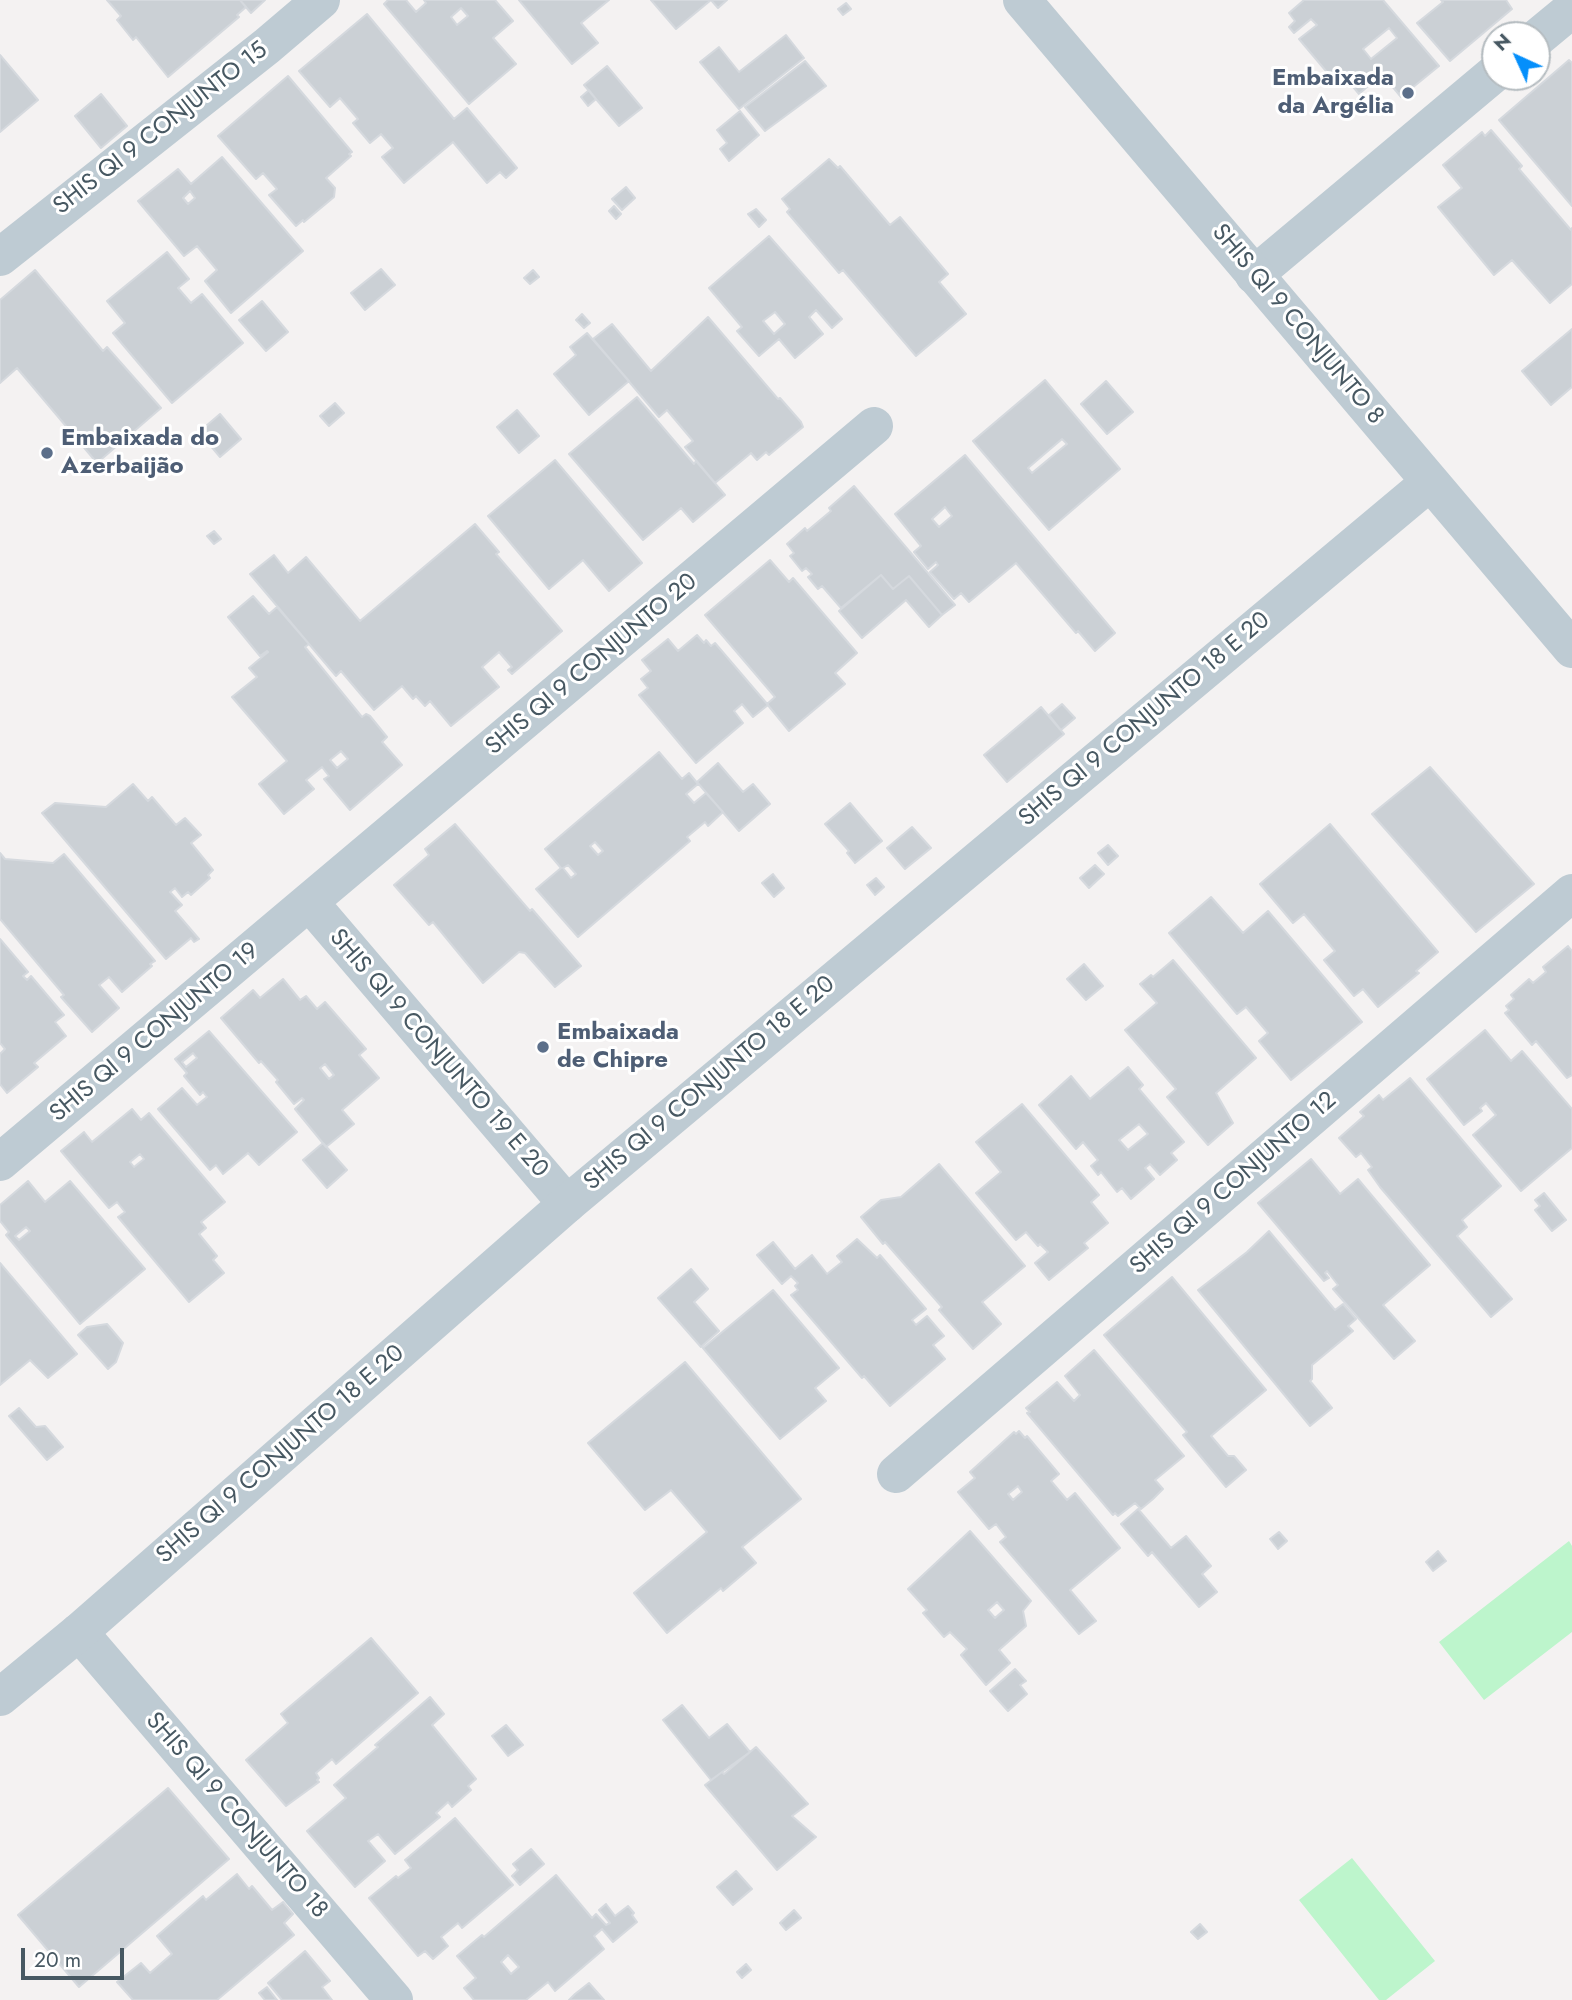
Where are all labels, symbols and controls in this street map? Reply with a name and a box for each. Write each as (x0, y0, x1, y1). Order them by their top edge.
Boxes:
north arrow (1481, 21, 1551, 91)
text: N (1487, 27, 1517, 57)
street label: SHIS QI 9 CONJUNTO 15 (48, 37, 274, 221)
place label: Embaixada da Argélia (1272, 65, 1394, 121)
marker: Embaixada da Argélia (1400, 85, 1416, 101)
street label: SHIS QI 9 CONJUNTO 8 (1205, 219, 1389, 431)
place label: Embaixada do Azerbaijão (61, 425, 219, 481)
marker: Embaixada do Azerbaijão (39, 445, 55, 461)
street label: SHIS QI 9 CONJUNTO 20 (480, 568, 704, 762)
street label: SHIS QI 9 CONJUNTO 18 E 20 (1014, 607, 1276, 833)
street label: SHIS QI 9 CONJUNTO 19 E 20 (322, 924, 554, 1184)
street label: SHIS QI 9 CONJUNTO 19 (45, 937, 265, 1129)
street label: SHIS QI 9 CONJUNTO 18 E 20 (579, 971, 841, 1197)
place label: Embaixada de Chipre (557, 1019, 679, 1075)
marker: Embaixada de Chipre (535, 1039, 551, 1055)
street label: SHIS QI 9 CONJUNTO 12 (1125, 1087, 1343, 1281)
street label: SHIS QI 9 CONJUNTO 18 E 20 (151, 1340, 411, 1570)
street label: SHIS QI 9 CONJUNTO 18 (139, 1707, 333, 1925)
scale bar (24, 1934, 128, 1978)
text: 20 m (34, 1945, 81, 1975)

